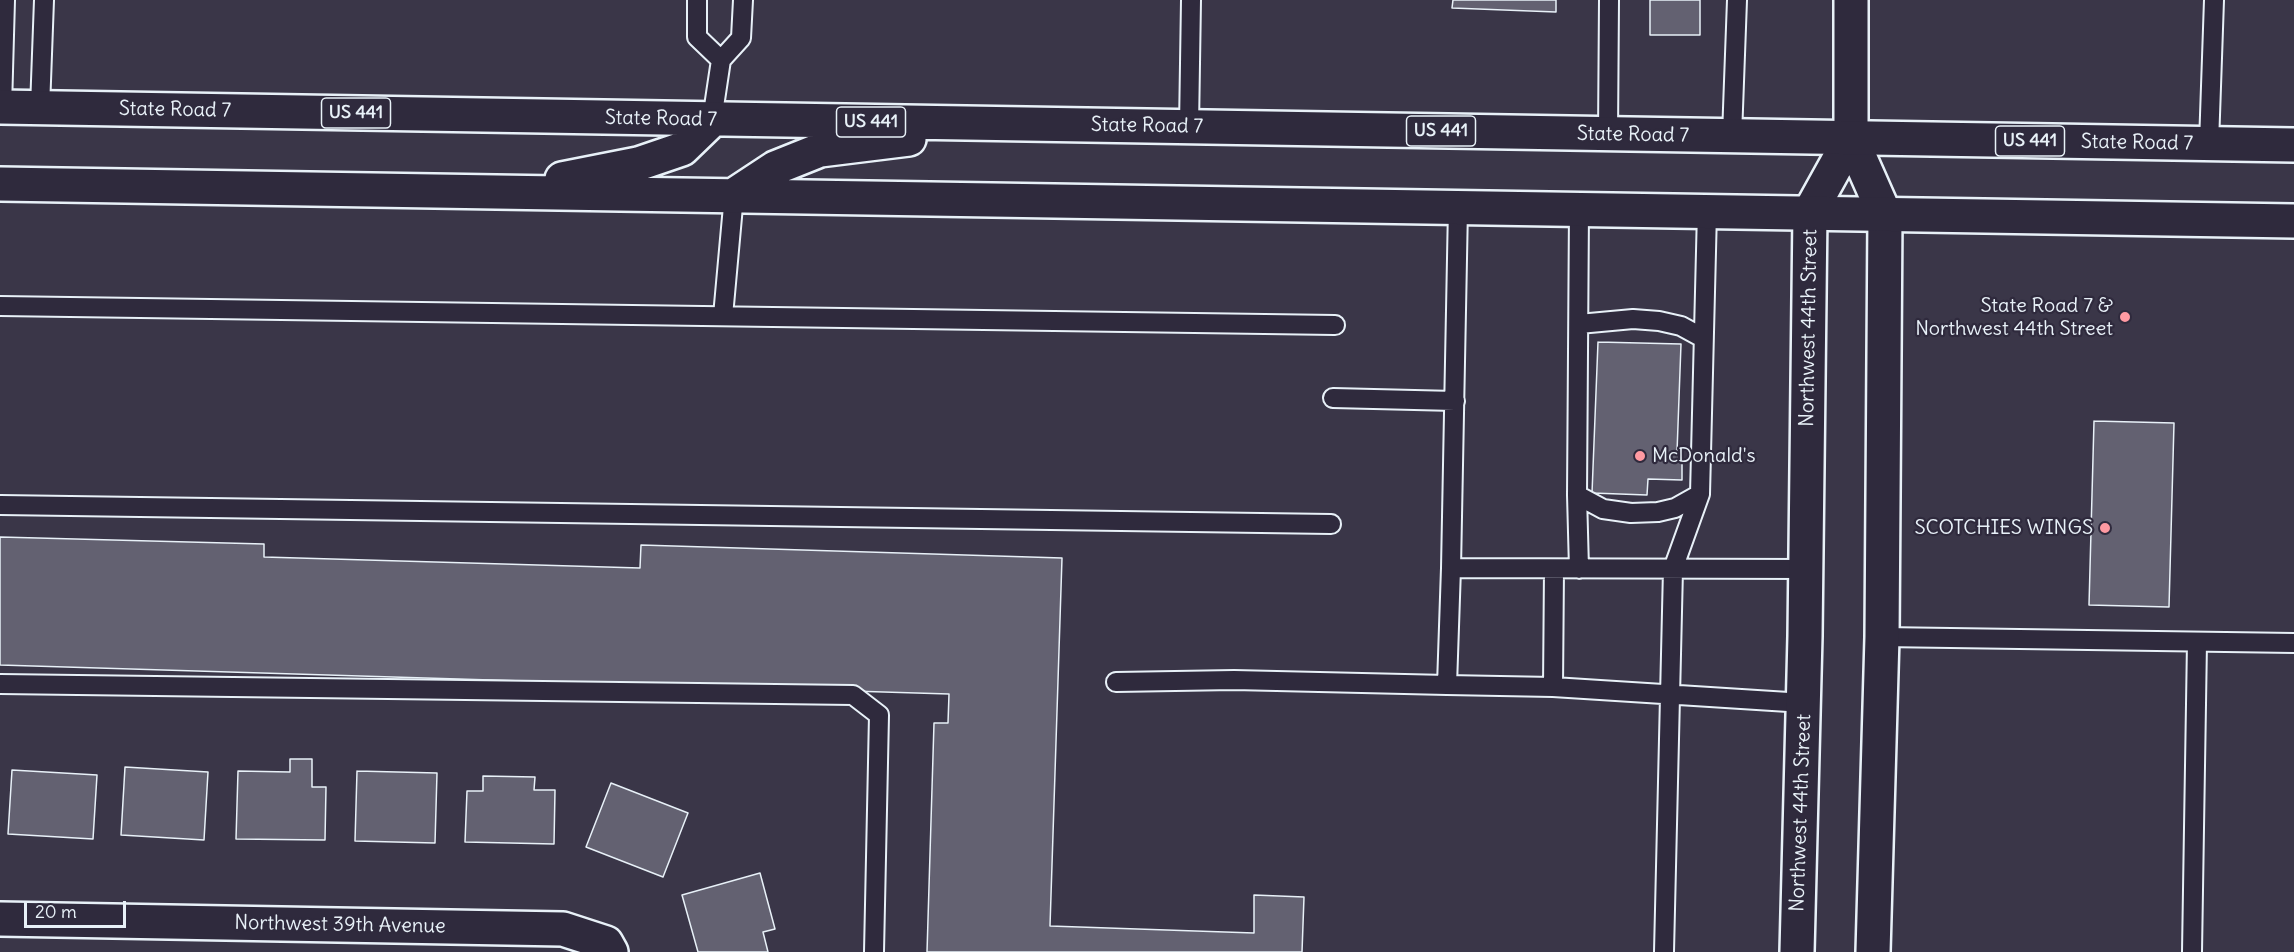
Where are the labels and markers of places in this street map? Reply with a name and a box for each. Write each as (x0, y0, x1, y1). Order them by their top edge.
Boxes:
place label: State Road 7 & Northwest 44th Street (1915, 294, 2113, 341)
marker: State Road 7 & Northwest 44th Street (2118, 310, 2132, 324)
place label: McDonald's (1652, 444, 1756, 468)
marker: McDonald's (1633, 449, 1647, 463)
place label: SCOTCHIES WINGS (1915, 516, 2093, 540)
marker: SCOTCHIES WINGS (2098, 521, 2112, 535)

